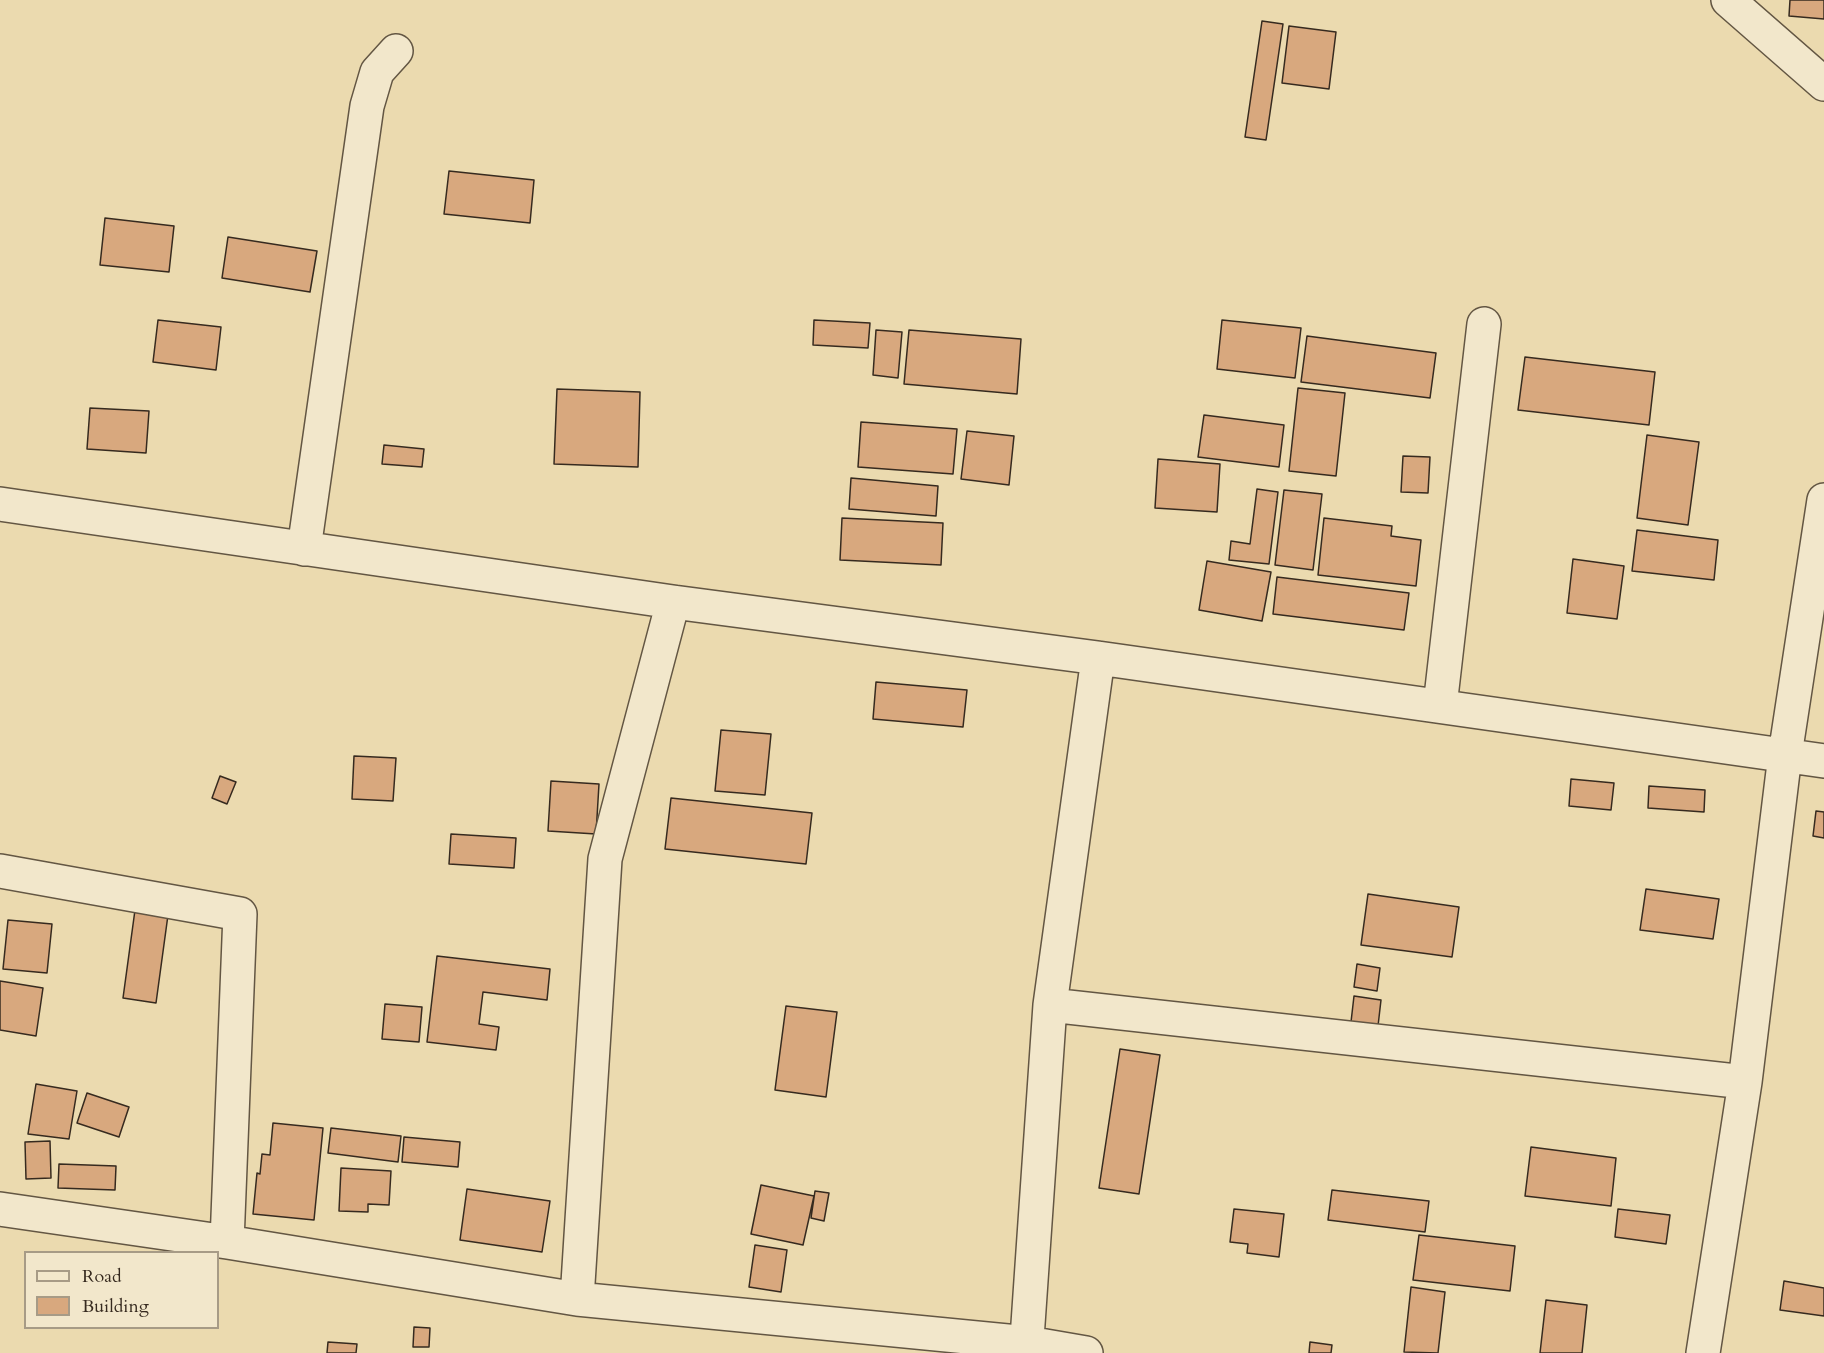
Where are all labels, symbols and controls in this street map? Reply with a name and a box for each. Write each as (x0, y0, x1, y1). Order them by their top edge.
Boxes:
legend (24, 1251, 219, 1329)
text: Road (82, 1264, 122, 1289)
text: Building (82, 1294, 149, 1319)

